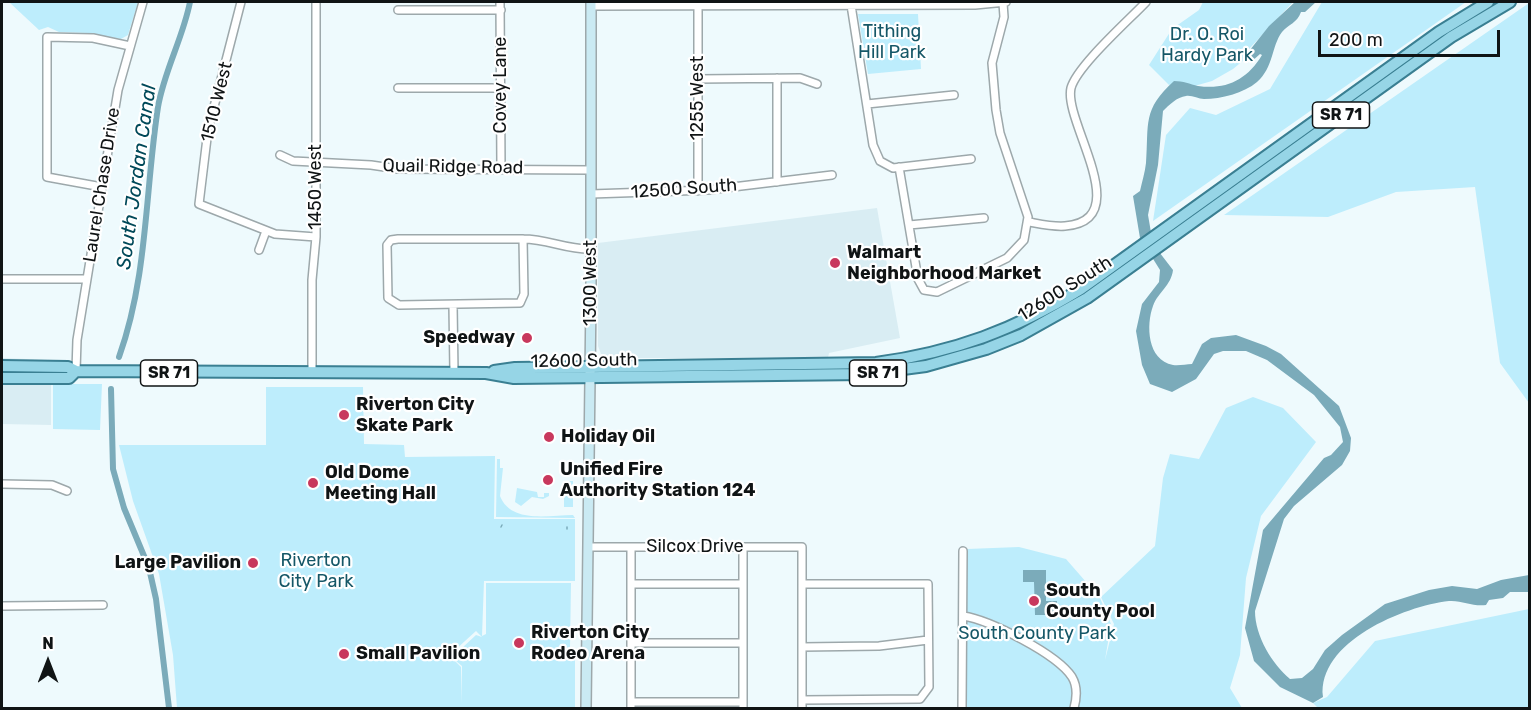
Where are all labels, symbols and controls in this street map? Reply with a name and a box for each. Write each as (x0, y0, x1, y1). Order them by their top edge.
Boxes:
scale bar (1321, 18, 1502, 56)
park label: Tithing Hill Park (858, 21, 926, 63)
park label: Dr. O. Roi Hardy Park (1161, 24, 1253, 66)
text: 200 m (1329, 29, 1383, 51)
street label: Covey Lane (490, 37, 512, 133)
street label: 1255 West (687, 56, 709, 140)
street label: 1510 West (197, 60, 237, 144)
water label: South Jordan Canal (112, 83, 162, 271)
road number: SR 71 (1312, 102, 1370, 128)
street label: Laurel Chase Drive (79, 106, 125, 264)
street label: 1450 West (305, 144, 327, 230)
street label: Quail Ridge Road (382, 155, 524, 179)
street label: 12500 South (630, 175, 738, 203)
street label: 1300 West (580, 240, 602, 326)
place label: Walmart Neighborhood Market (847, 242, 1041, 284)
street label: 12600 South (1014, 252, 1116, 326)
marker: Walmart Neighborhood Market (828, 256, 842, 270)
place label: Speedway (423, 327, 515, 349)
marker: Speedway (520, 331, 534, 345)
street label: 12600 South (530, 349, 638, 373)
road number: SR 71 (140, 360, 198, 386)
road number: SR 71 (850, 360, 906, 386)
place label: Riverton City Skate Park (356, 394, 475, 436)
marker: Riverton City Skate Park (337, 408, 351, 422)
place label: Holiday Oil (561, 426, 655, 448)
marker: Holiday Oil (542, 430, 556, 444)
place label: Unified Fire Authority Station 124 (560, 459, 755, 502)
place label: Old Dome Meeting Hall (325, 462, 436, 504)
marker: Unified Fire Authority Station 124 (541, 473, 555, 487)
marker: Old Dome Meeting Hall (306, 476, 320, 490)
street label: Silcox Drive (646, 536, 744, 558)
park label: Riverton City Park (278, 550, 354, 592)
place label: Large Pavilion (115, 552, 241, 574)
marker: Large Pavilion (246, 556, 260, 570)
place label: South County Pool (1046, 580, 1155, 622)
marker: South County Pool (1027, 594, 1041, 608)
place label: Riverton City Rodeo Arena (531, 622, 650, 664)
park label: South County Park (958, 623, 1116, 645)
north arrow (18, 632, 78, 692)
text: N (42, 634, 54, 653)
marker: Riverton City Rodeo Arena (512, 636, 526, 650)
place label: Small Pavilion (356, 643, 480, 665)
marker: Small Pavilion (337, 647, 351, 661)

